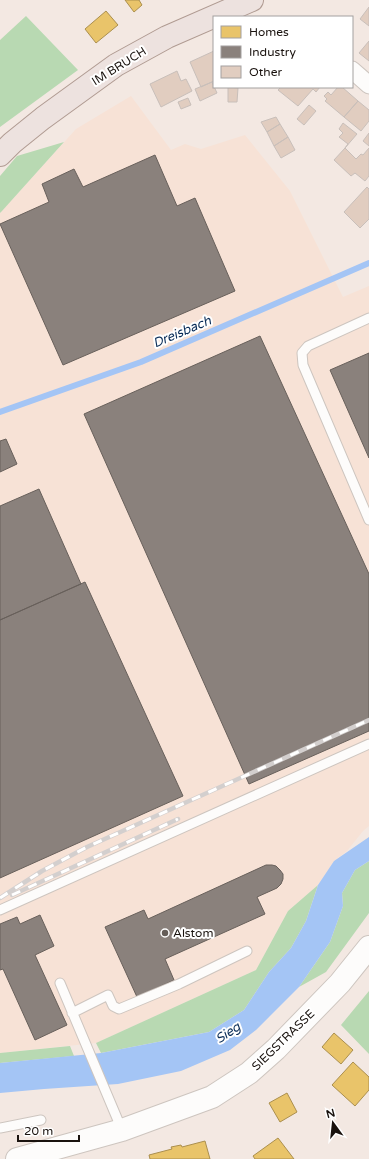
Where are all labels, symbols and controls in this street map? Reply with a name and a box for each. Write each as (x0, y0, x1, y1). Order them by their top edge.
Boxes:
legend (213, 16, 353, 88)
text: Homes (249, 25, 289, 39)
street label: IM BRUCH (89, 44, 149, 88)
text: Industry (249, 45, 296, 59)
text: Other (249, 65, 282, 79)
water label: Dreisbach (151, 312, 214, 351)
place label: Alstom (173, 926, 213, 940)
marker: Alstom (160, 928, 170, 938)
street label: SIEGSTRASSE (249, 1006, 317, 1073)
water label: Sieg (212, 1018, 244, 1047)
north arrow (313, 1103, 353, 1143)
text: N (325, 1106, 336, 1121)
scale bar (18, 1117, 79, 1143)
text: 20 m (24, 1124, 53, 1138)

